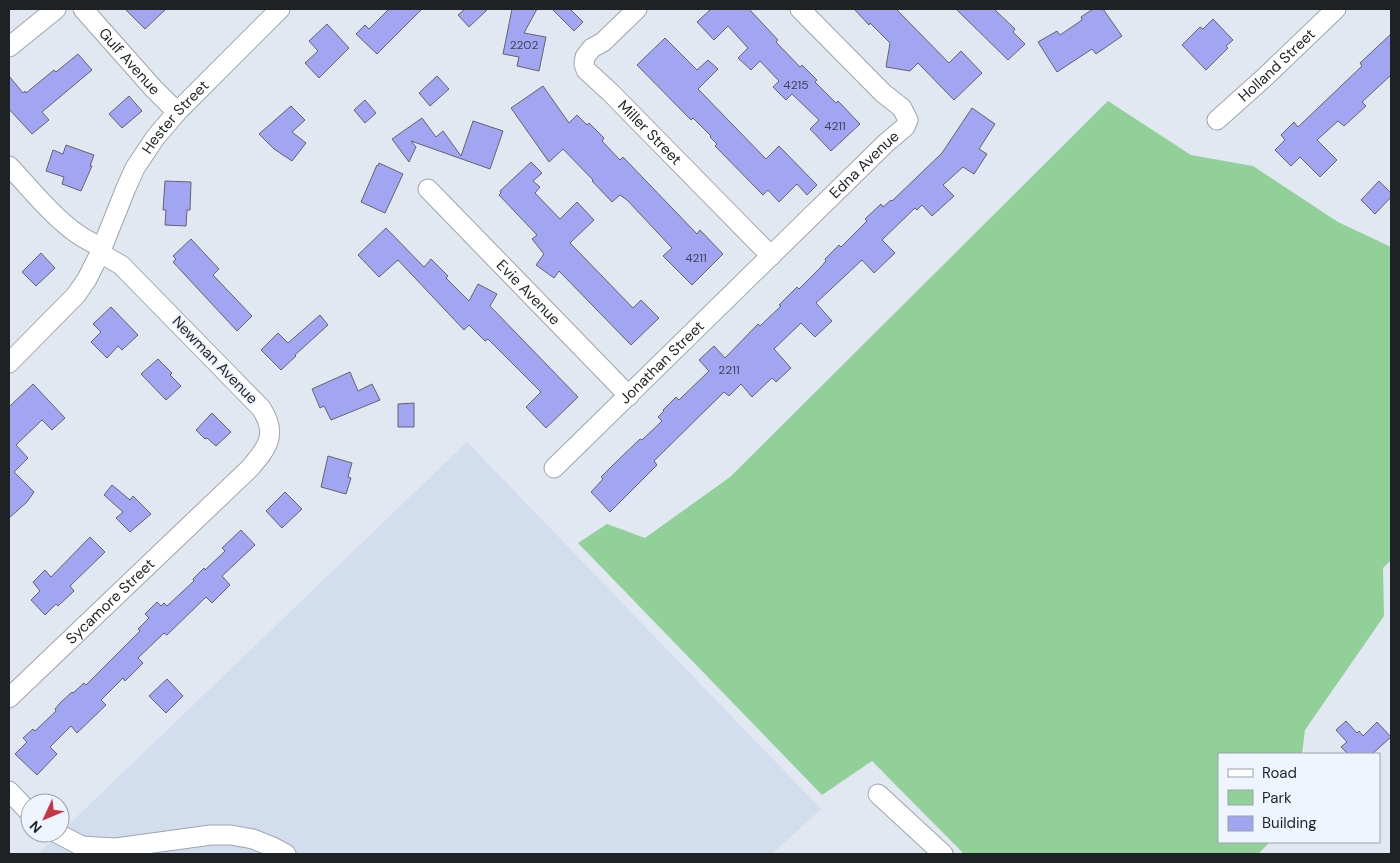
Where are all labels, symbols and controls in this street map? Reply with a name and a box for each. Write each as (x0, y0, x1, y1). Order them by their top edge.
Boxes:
street label: Gulf Avenue (94, 24, 164, 99)
street label: Holland Street (1234, 24, 1320, 106)
house number: 2202 (510, 37, 538, 53)
street label: Hester Street (137, 76, 213, 158)
house number: 4215 (783, 77, 809, 93)
street label: Miller Street (613, 96, 686, 169)
house number: 4211 (824, 118, 846, 134)
street label: Edna Avenue (825, 126, 903, 203)
house number: 4211 (685, 250, 707, 266)
street label: Evie Avenue (492, 255, 565, 329)
street label: Newman Avenue (168, 312, 262, 408)
street label: Jonathan Street (615, 316, 709, 408)
house number: 2211 (718, 362, 740, 378)
street label: Sycamore Street (62, 554, 159, 649)
legend (1218, 753, 1380, 843)
text: Road (1262, 763, 1297, 783)
text: Park (1262, 788, 1292, 808)
north arrow (20, 793, 70, 843)
text: Building (1262, 813, 1317, 833)
text: N (26, 817, 46, 837)

